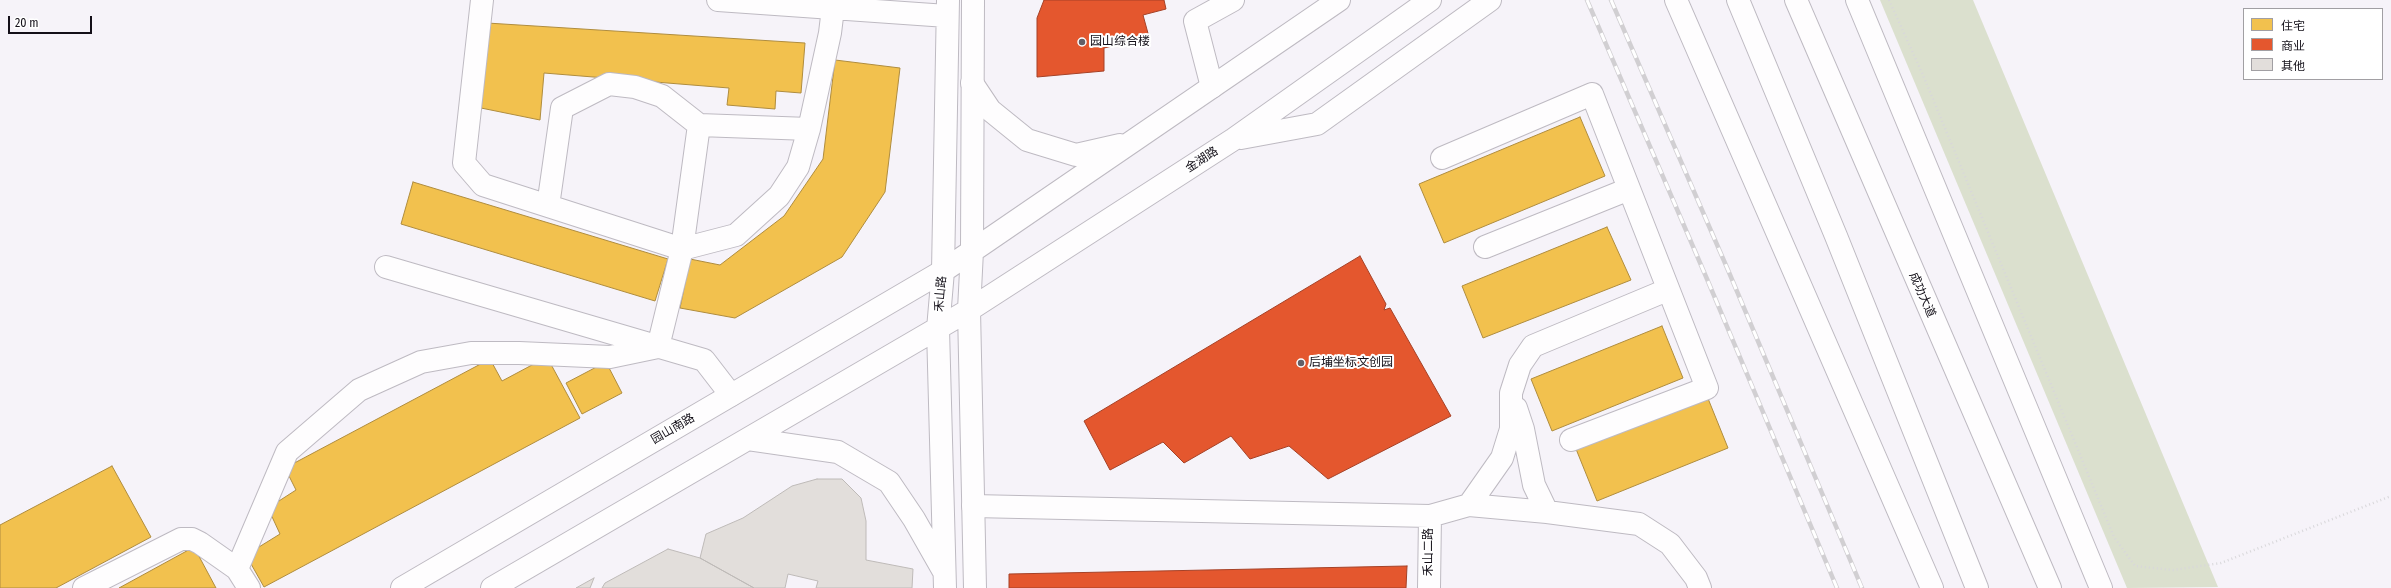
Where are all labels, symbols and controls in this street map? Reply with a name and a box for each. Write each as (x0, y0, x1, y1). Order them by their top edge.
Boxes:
scale bar (10, 8, 94, 34)
legend (2243, 8, 2383, 80)
text: 20 m (15, 16, 39, 30)
text: 住宅 (2281, 19, 2305, 33)
place label: 园山综合楼 (1090, 35, 1150, 49)
marker: 园山综合楼 (1077, 37, 1087, 47)
text: 商业 (2281, 39, 2305, 53)
text: 其他 (2281, 59, 2305, 73)
street label: 金湖路 (1183, 144, 1221, 176)
street label: 成功大道 (1906, 270, 1938, 320)
street label: 禾山路 (932, 275, 950, 313)
place label: 后埔坐标文创园 (1309, 356, 1393, 370)
marker: 后埔坐标文创园 (1296, 358, 1306, 368)
street label: 园山南路 (649, 411, 697, 447)
street label: 禾山二路 (1422, 528, 1436, 576)

